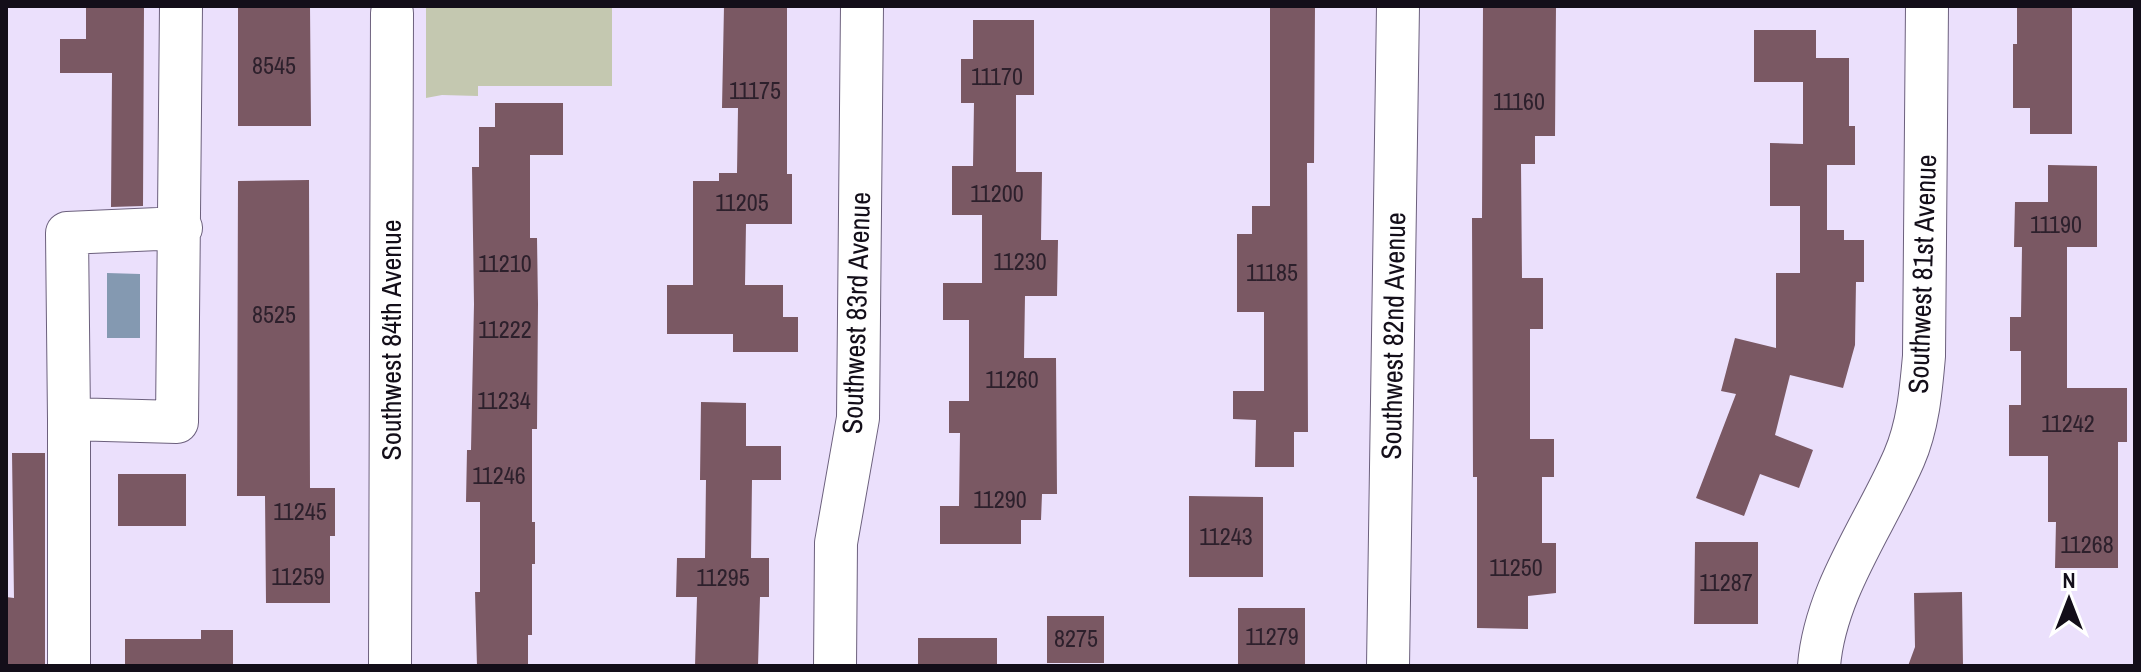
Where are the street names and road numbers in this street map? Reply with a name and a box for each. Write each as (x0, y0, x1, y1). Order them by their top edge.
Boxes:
street label: Southwest 81st Avenue (1899, 154, 1945, 394)
street label: Southwest 83rd Avenue (833, 191, 879, 435)
street label: Southwest 82nd Avenue (1372, 212, 1414, 460)
street label: Southwest 84th Avenue (372, 220, 410, 460)

